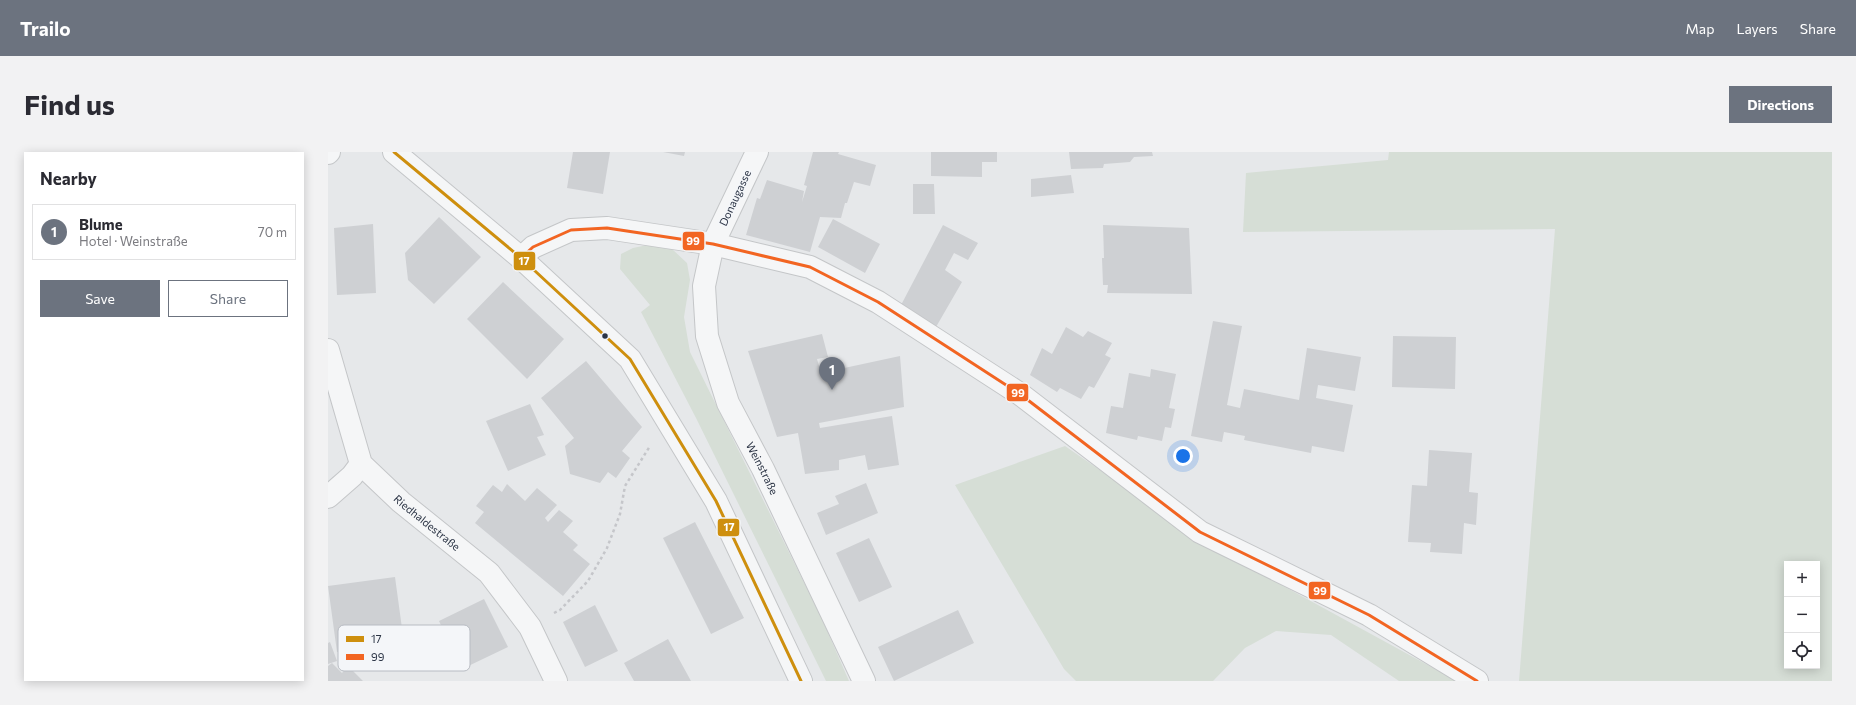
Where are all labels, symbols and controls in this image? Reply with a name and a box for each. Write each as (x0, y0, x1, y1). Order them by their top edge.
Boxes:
text: Trailo (20, 17, 71, 40)
text: Map (1686, 20, 1714, 37)
text: Layers (1736, 20, 1778, 37)
text: Share (1800, 20, 1836, 37)
button: Directions (1729, 86, 1832, 123)
text: Find us (24, 87, 115, 121)
text: Nearby (40, 168, 97, 189)
street label: Donaugasse (716, 168, 753, 228)
text: Blume (79, 215, 123, 233)
text: 1 (51, 224, 57, 240)
text: 70 m (258, 224, 287, 240)
line badge: 99 (682, 231, 705, 251)
text: Hotel · Weinstraße (79, 233, 188, 249)
text: 99 (686, 234, 700, 247)
line badge: 17 (513, 251, 536, 271)
text: 17 (518, 254, 530, 267)
button: Save (40, 280, 160, 317)
button: Share (168, 280, 288, 317)
unlabelled marker (600, 331, 610, 341)
pin: 1 (819, 357, 845, 390)
line badge: 99 (1006, 383, 1029, 402)
text: 99 (1011, 386, 1025, 399)
street label: Weinstraße (744, 440, 781, 497)
your location (1173, 446, 1193, 466)
street label: Riedhaldestraße (391, 492, 463, 553)
line badge: 17 (717, 518, 740, 537)
text: 17 (723, 520, 735, 533)
map controls (1784, 561, 1820, 669)
button: + (1784, 561, 1820, 597)
line badge: 99 (1308, 581, 1331, 600)
text: 99 (1313, 584, 1327, 597)
button: − (1784, 597, 1820, 633)
legend (338, 625, 470, 671)
text: 17 (371, 632, 382, 645)
button: locate (1784, 633, 1820, 669)
text: 99 (371, 650, 385, 663)

